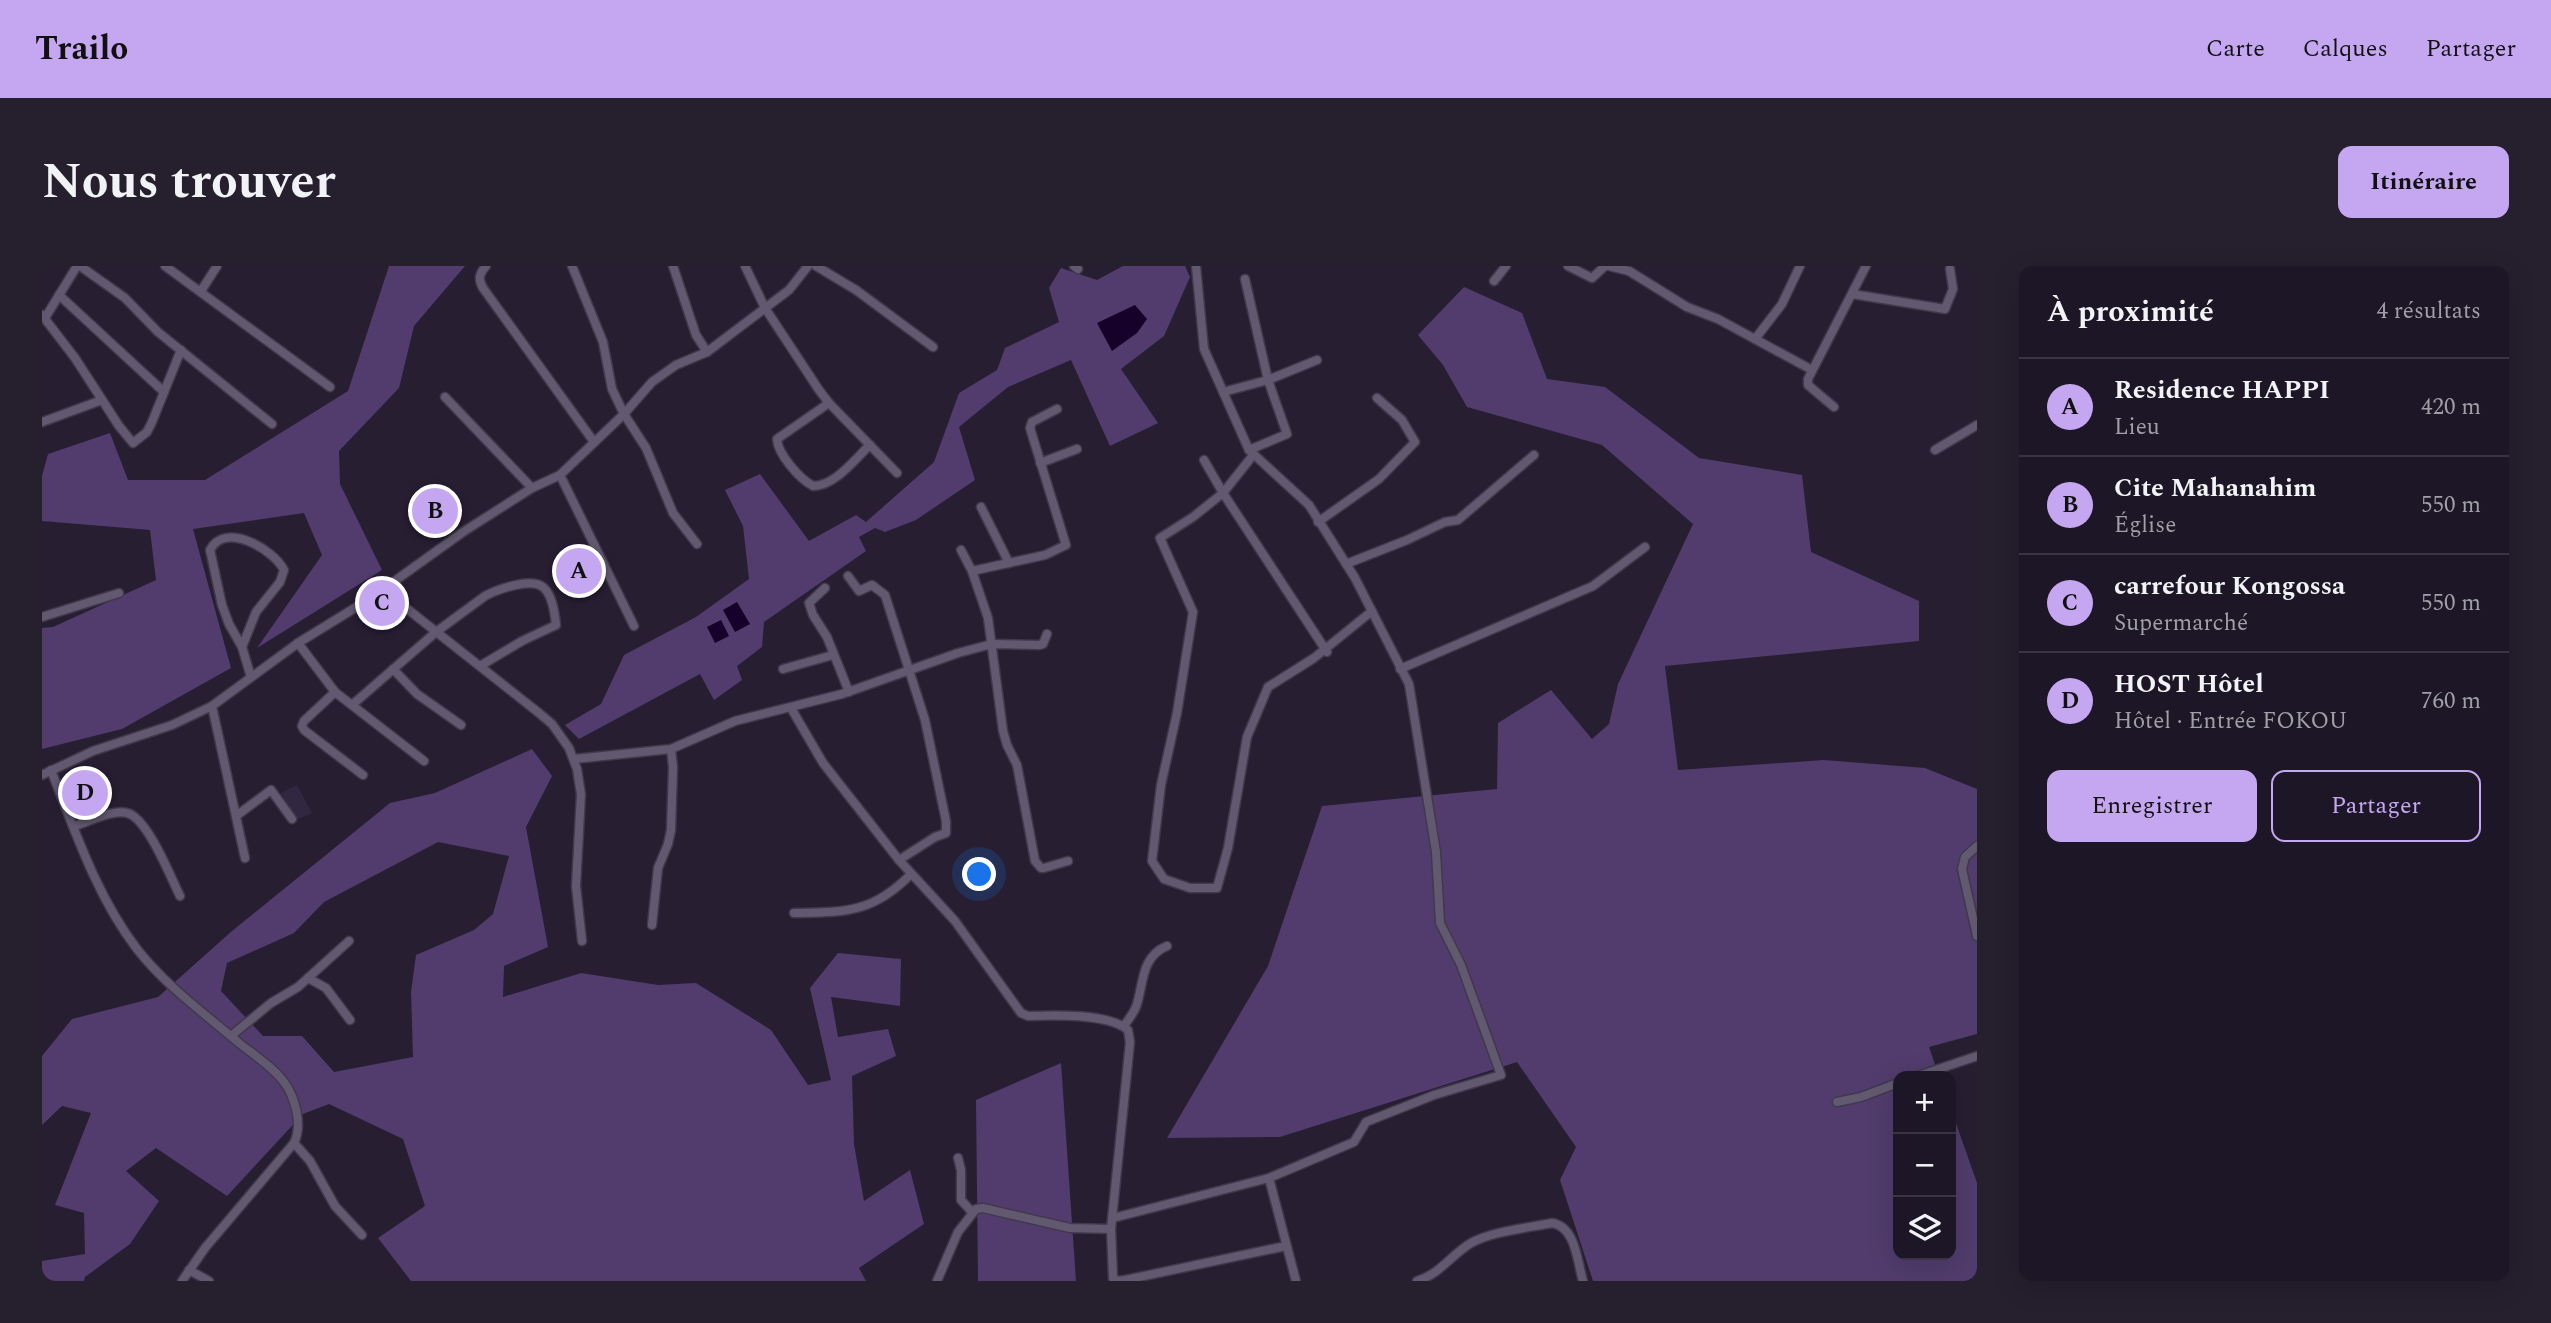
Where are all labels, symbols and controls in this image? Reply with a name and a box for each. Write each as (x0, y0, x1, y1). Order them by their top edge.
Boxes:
text: Trailo (35, 24, 128, 74)
text: Carte (2206, 31, 2265, 67)
text: Calques (2303, 31, 2388, 67)
text: Partager (2426, 31, 2516, 67)
text: Nous trouver (42, 145, 335, 220)
button: Itinéraire (2338, 146, 2509, 218)
text: À proximité (2047, 289, 2214, 335)
text: 4 résultats (2376, 294, 2481, 329)
text: Residence HAPPI (2114, 370, 2330, 410)
text: A (2061, 390, 2079, 425)
text: 420 m (2421, 390, 2481, 425)
text: Lieu (2114, 410, 2160, 445)
text: Cite Mahanahim (2114, 468, 2317, 508)
pin: B (412, 485, 458, 537)
text: B (2062, 488, 2078, 523)
text: 550 m (2421, 488, 2481, 523)
text: Église (2114, 508, 2176, 543)
pin: A (556, 545, 602, 597)
text: carrefour Kongossa (2114, 566, 2345, 606)
pin: C (359, 577, 405, 629)
text: C (2062, 586, 2078, 621)
text: 550 m (2421, 586, 2481, 621)
text: Supermarché (2114, 606, 2248, 641)
text: HOST Hôtel (2114, 664, 2264, 704)
text: D (2061, 684, 2079, 719)
text: 760 m (2421, 684, 2481, 719)
text: Hôtel · Entrée FOKOU (2114, 704, 2347, 739)
pin: D (62, 767, 108, 819)
button: Enregistrer (2047, 770, 2257, 842)
button: Partager (2271, 770, 2481, 842)
your location (962, 857, 996, 891)
map controls (1893, 1071, 1956, 1260)
button: + (1893, 1071, 1956, 1134)
button: − (1893, 1134, 1956, 1197)
button: layers (1893, 1197, 1956, 1260)

